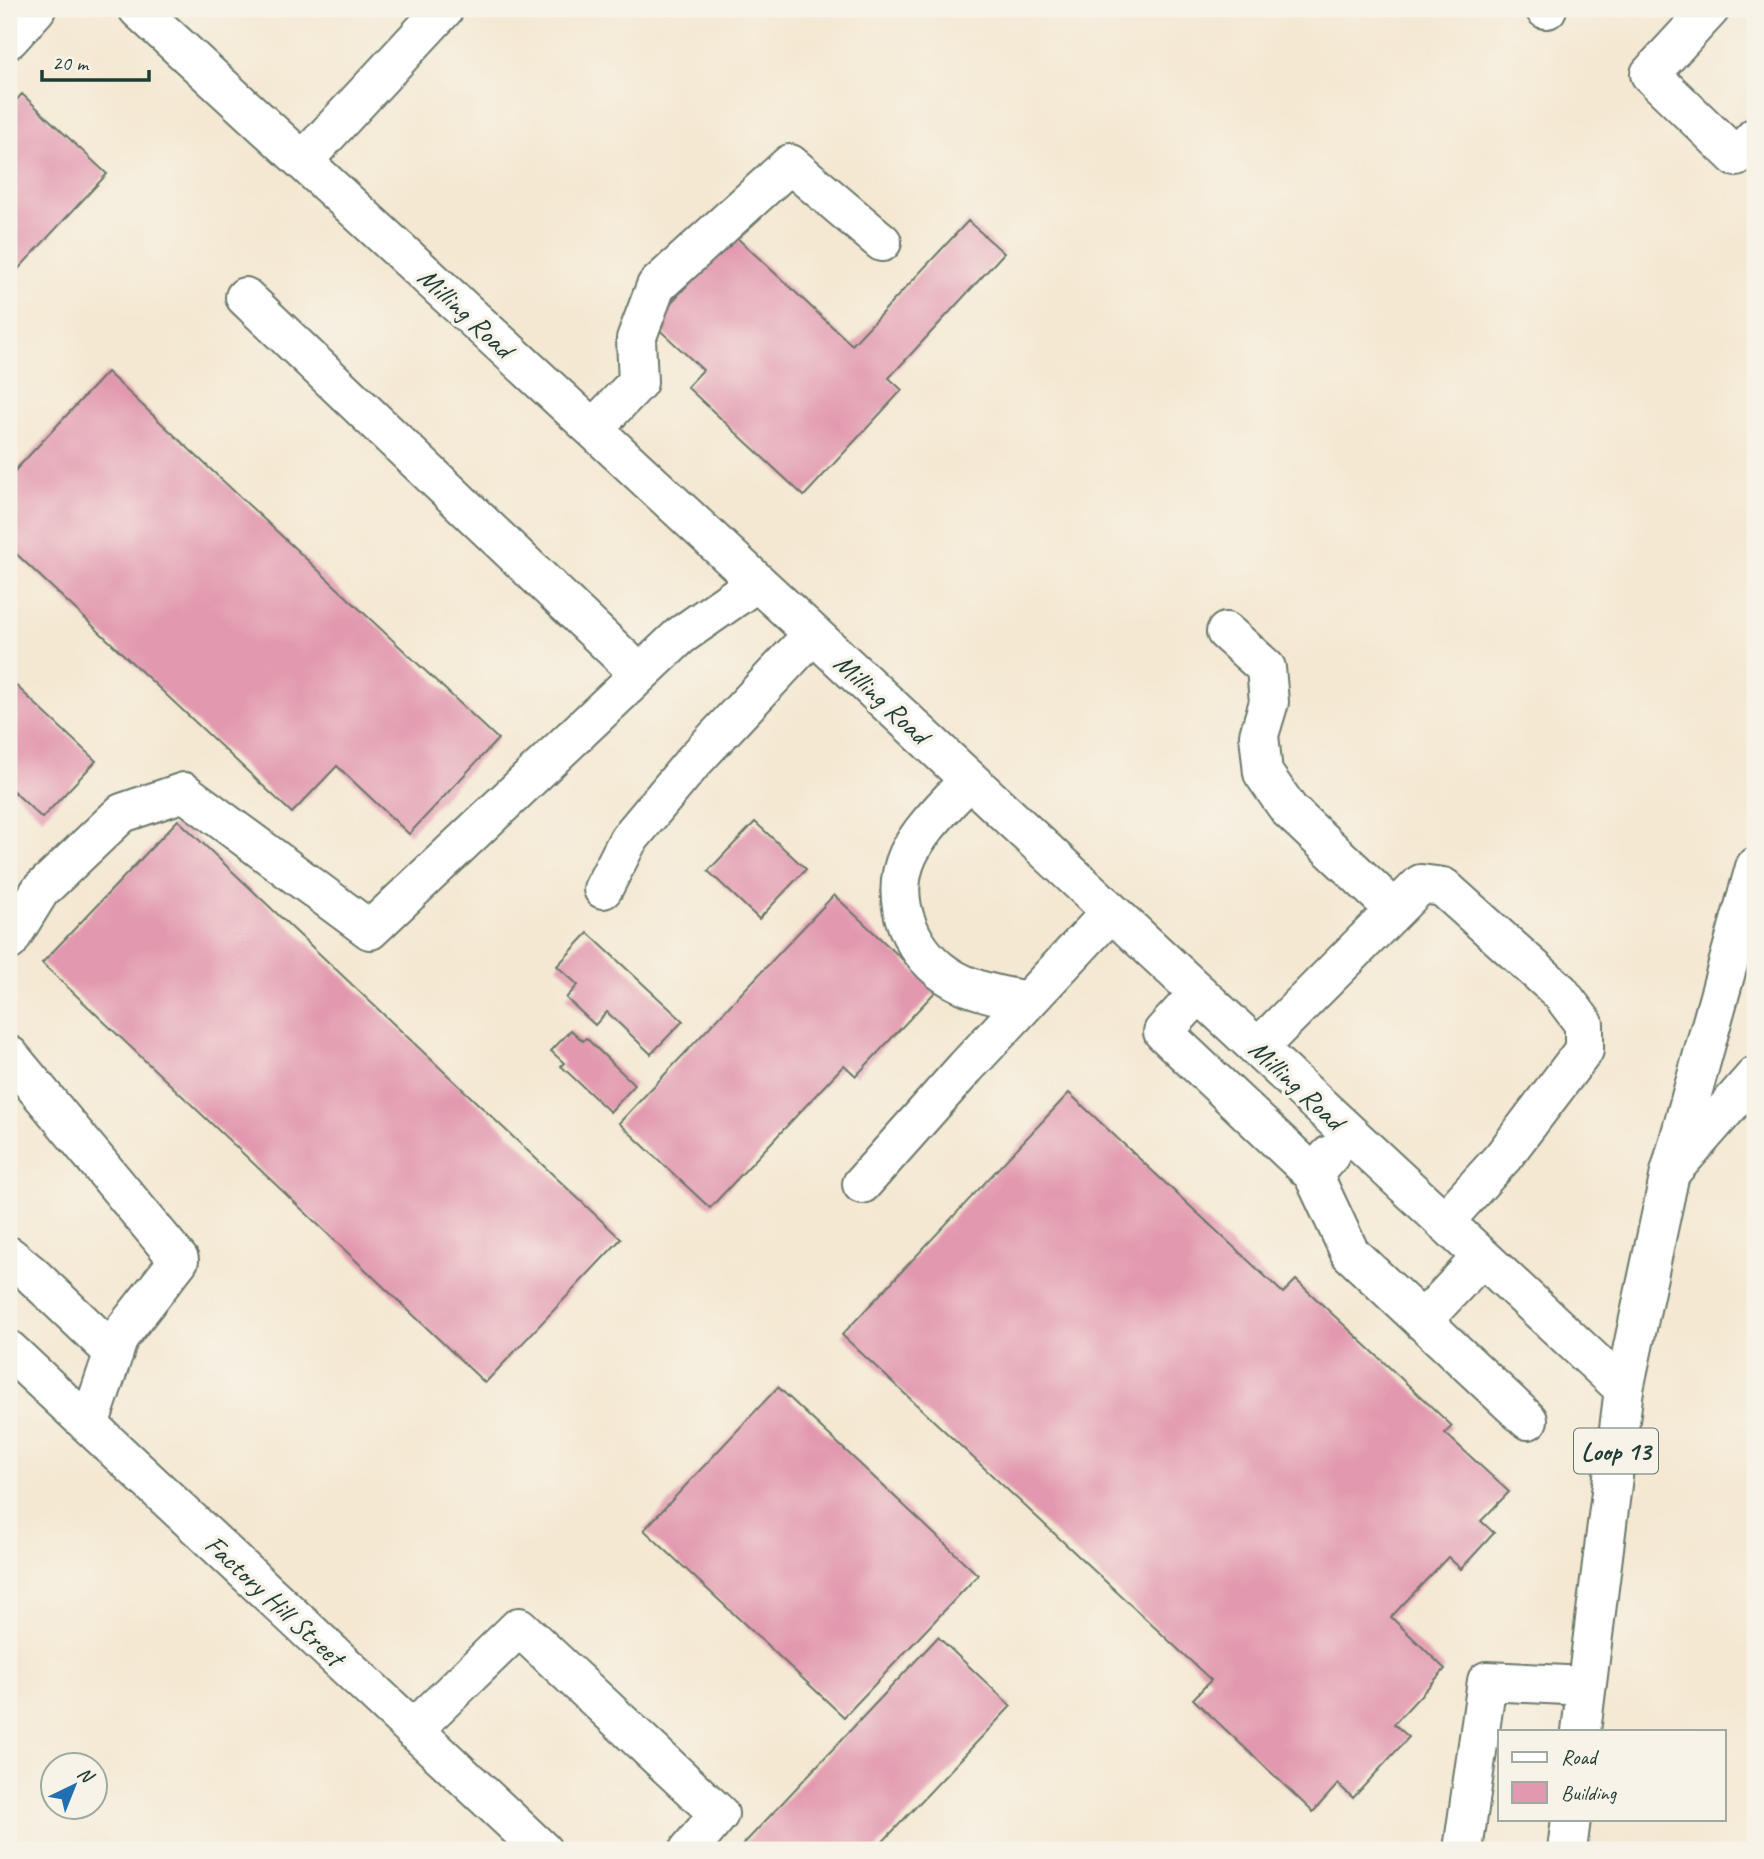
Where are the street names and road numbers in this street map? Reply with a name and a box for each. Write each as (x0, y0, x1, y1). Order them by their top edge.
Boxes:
street label: Milling Road (411, 259, 524, 368)
street label: Milling Road (827, 645, 940, 754)
street label: Milling Road (1242, 1031, 1355, 1140)
road number: Loop 13 (1574, 1428, 1658, 1474)
street label: Factory Hill Street (198, 1527, 354, 1676)

